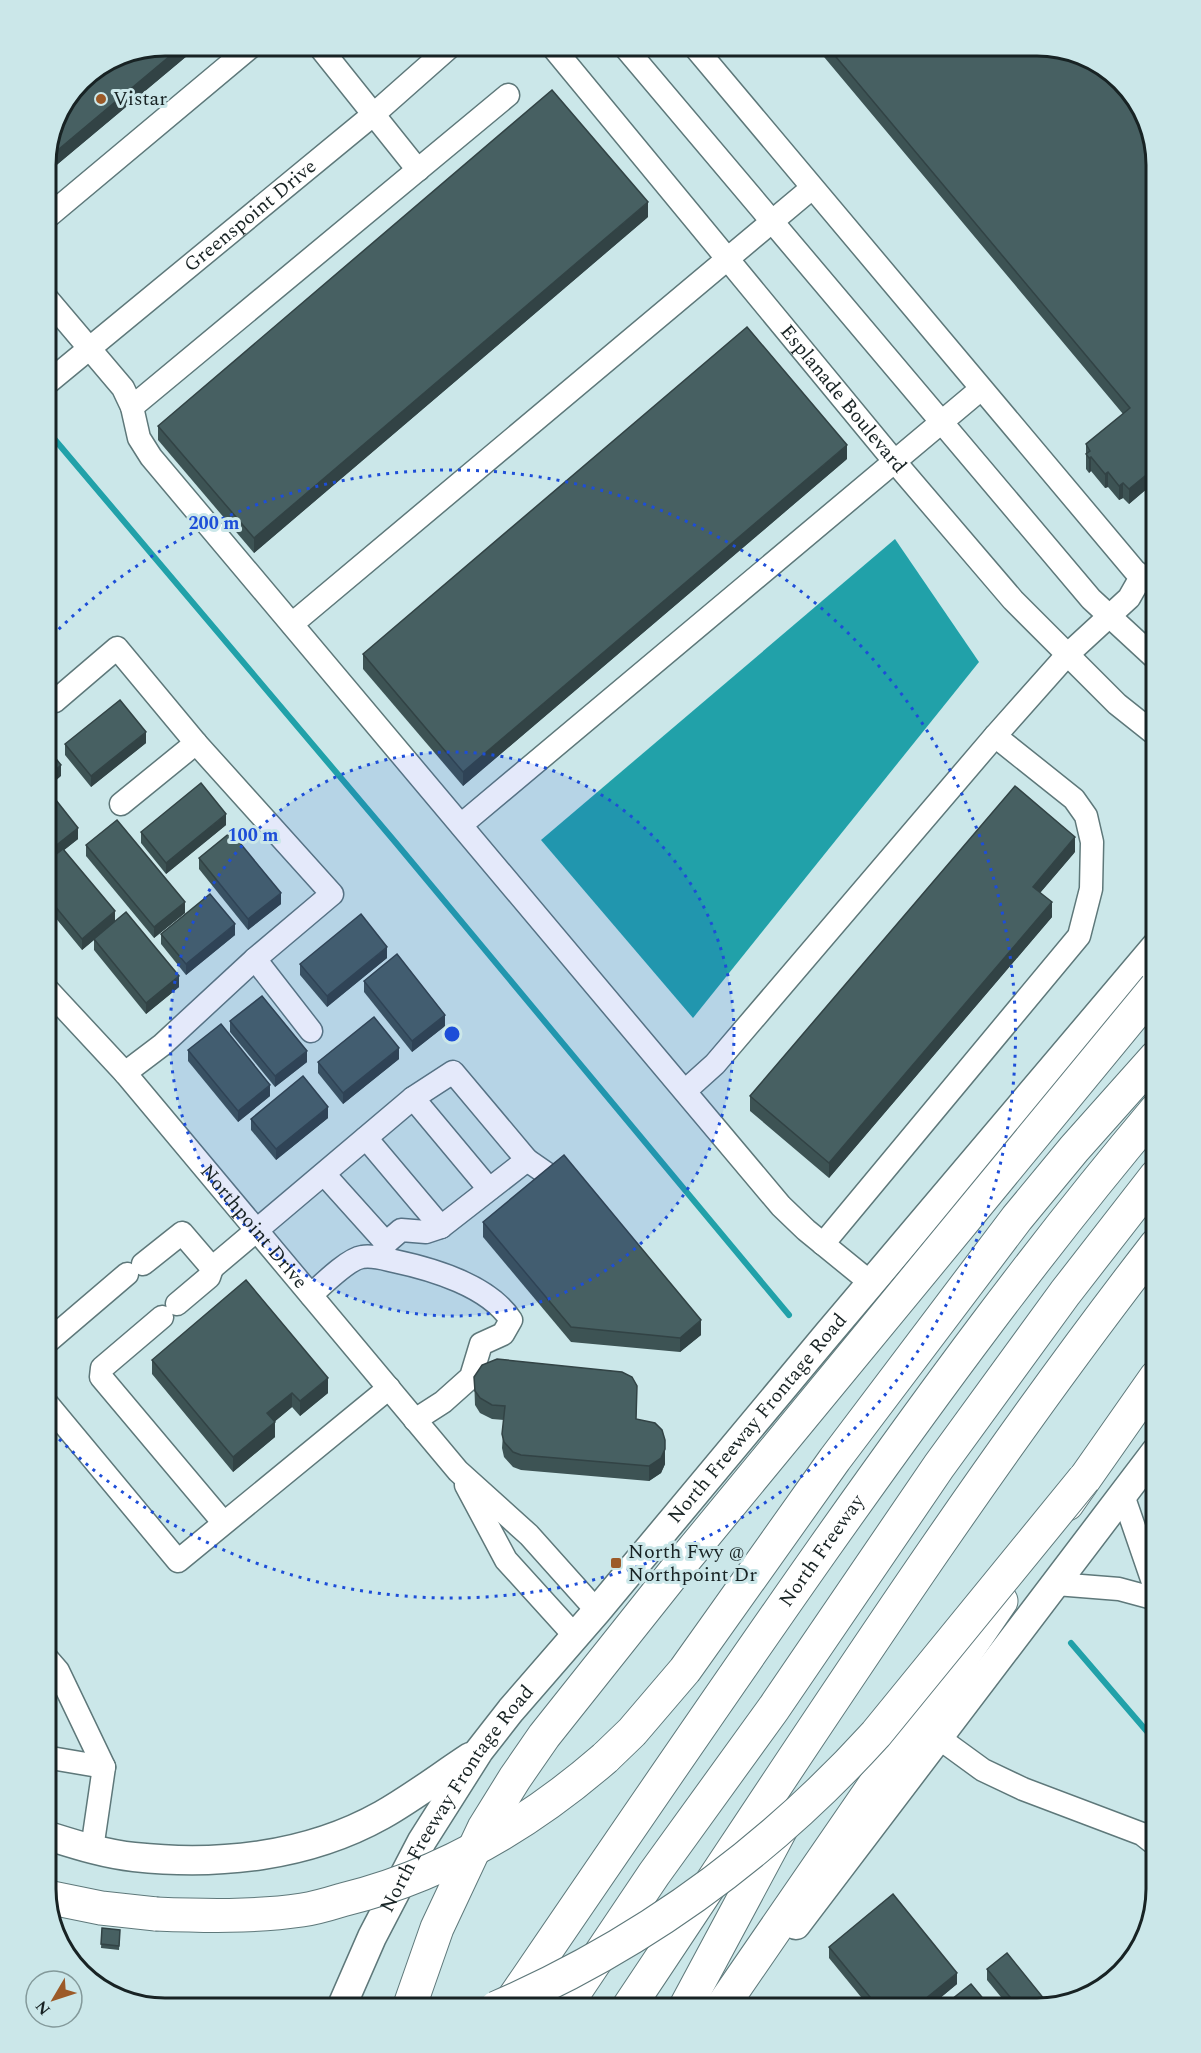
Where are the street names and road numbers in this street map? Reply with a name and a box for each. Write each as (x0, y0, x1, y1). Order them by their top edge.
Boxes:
street label: Greenspoint Drive (177, 152, 323, 280)
street label: Esplanade Boulevard (773, 318, 914, 480)
street label: Northpoint Drive (193, 1158, 315, 1296)
street label: North Freeway Frontage Road (661, 1307, 854, 1530)
street label: North Freeway (772, 1487, 873, 1613)
street label: North Freeway Frontage Road (372, 1678, 541, 1918)

